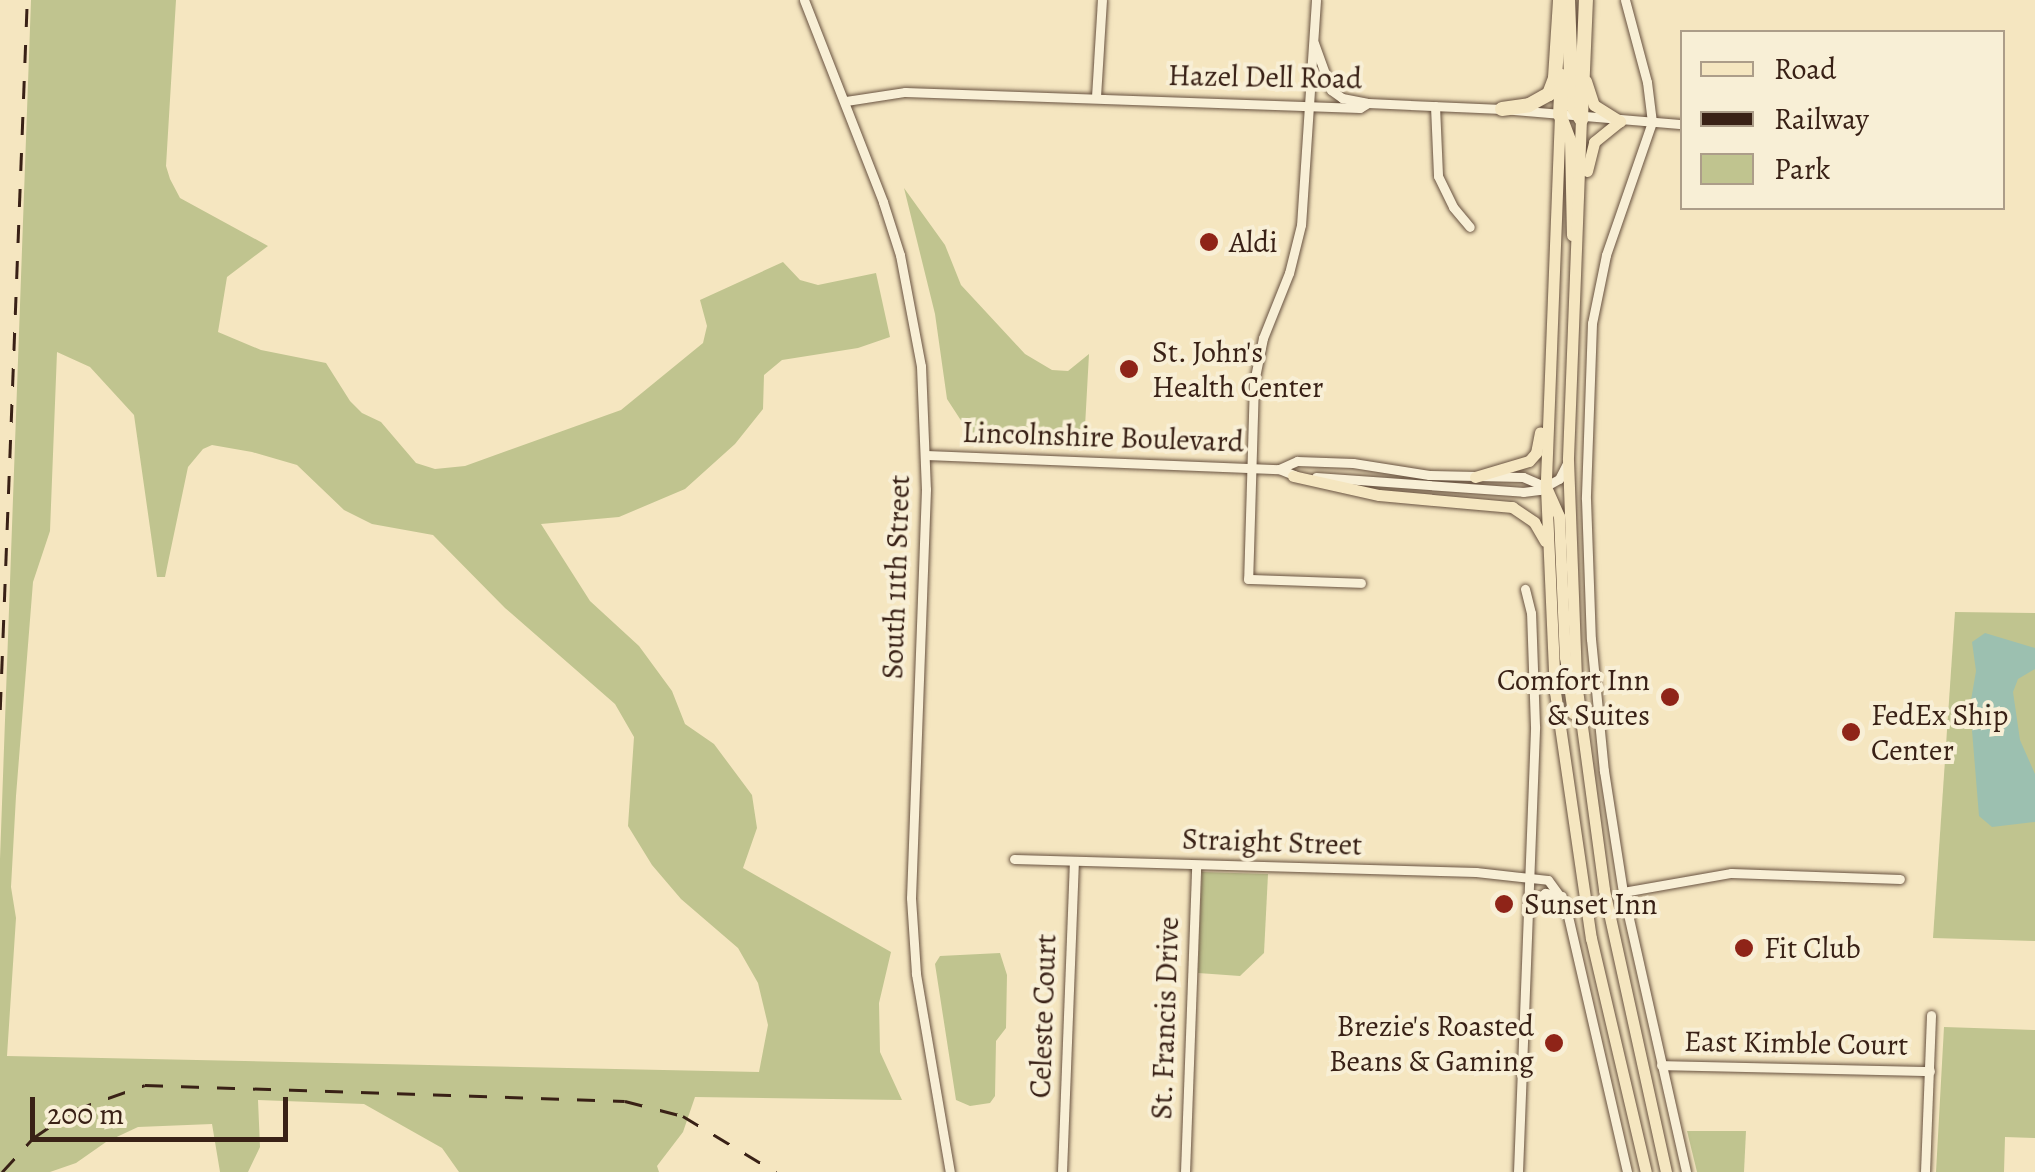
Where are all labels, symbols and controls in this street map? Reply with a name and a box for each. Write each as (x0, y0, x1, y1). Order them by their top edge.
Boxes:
legend (1680, 30, 2005, 210)
text: Road (1774, 49, 1836, 89)
street label: Hazel Dell Road (1168, 57, 1362, 97)
text: Railway (1774, 99, 1869, 139)
text: Park (1774, 149, 1830, 189)
place label: Aldi (1229, 224, 1278, 260)
marker: Aldi (1198, 231, 1220, 253)
place label: St. John's Health Center (1152, 334, 1324, 404)
marker: St. John's Health Center (1116, 356, 1142, 382)
street label: Lincolnshire Boulevard (962, 414, 1244, 460)
street label: South 11th Street (874, 474, 918, 680)
place label: Comfort Inn & Suites (1497, 662, 1650, 732)
marker: Comfort Inn & Suites (1659, 686, 1681, 708)
place label: FedEx Ship Center (1871, 697, 2008, 768)
marker: FedEx Ship Center (1840, 721, 1862, 743)
street label: Straight Street (1181, 821, 1363, 863)
place label: Sunset Inn (1524, 886, 1657, 922)
marker: Sunset Inn (1493, 893, 1515, 915)
street label: St. Francis Drive (1143, 916, 1187, 1120)
place label: Fit Club (1764, 930, 1861, 966)
street label: Celeste Court (1022, 933, 1064, 1099)
marker: Fit Club (1733, 937, 1755, 959)
place label: Brezie's Roasted Beans & Gaming (1329, 1008, 1534, 1078)
street label: East Kimble Court (1684, 1023, 1908, 1063)
marker: Brezie's Roasted Beans & Gaming (1543, 1032, 1565, 1054)
scale bar (35, 1077, 292, 1139)
text: 200 m (47, 1094, 124, 1134)

